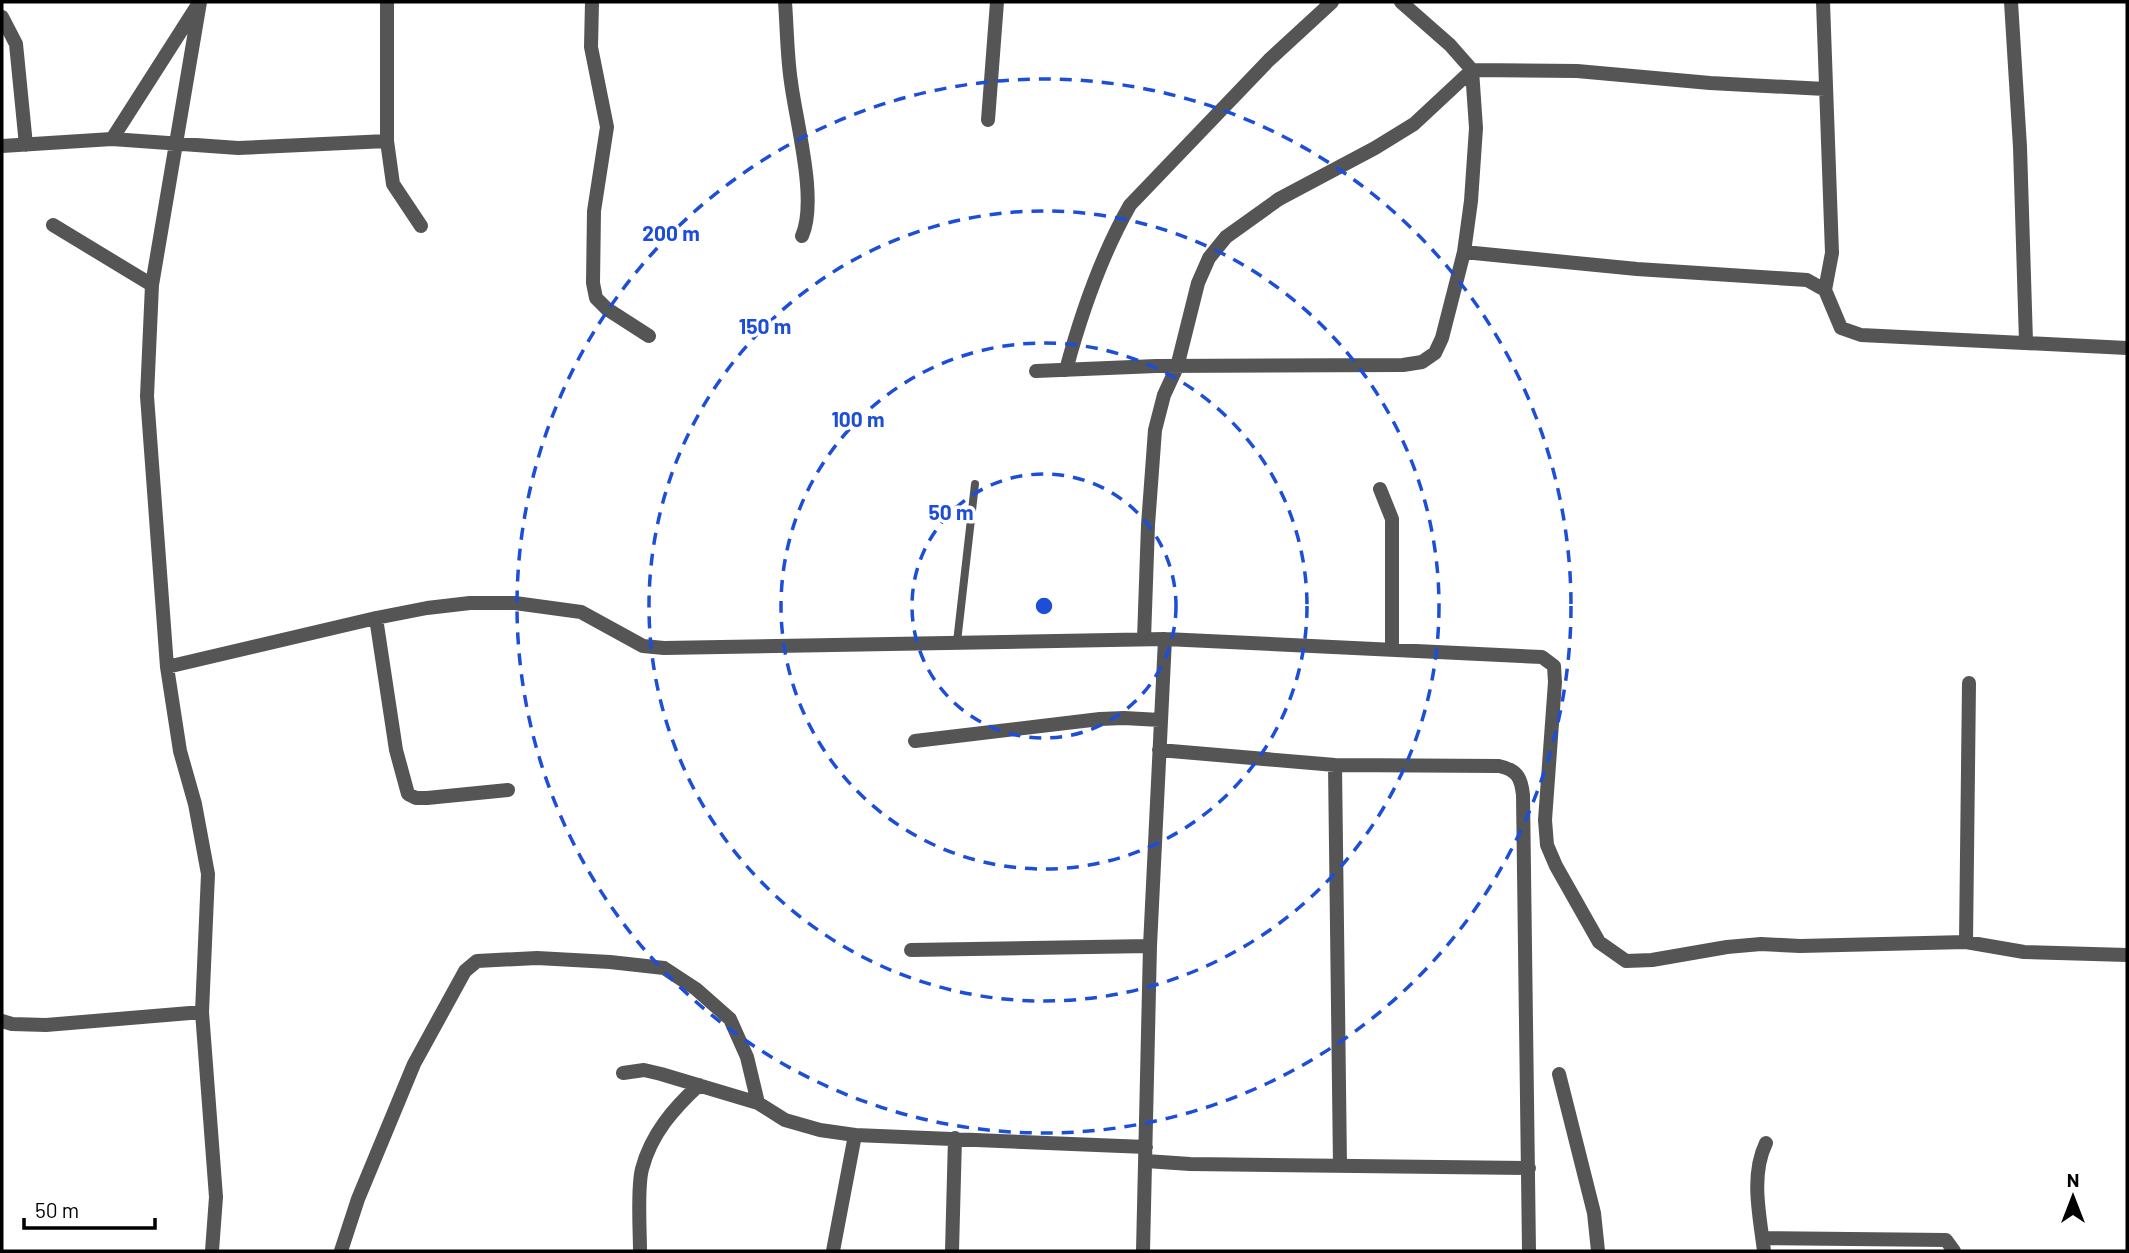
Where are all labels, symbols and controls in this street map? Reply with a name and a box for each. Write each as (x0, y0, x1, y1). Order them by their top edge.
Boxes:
text: 200 m (642, 220, 700, 245)
text: 150 m (739, 313, 791, 338)
text: 100 m (831, 406, 885, 431)
text: 50 m (928, 499, 974, 524)
centre of rings (1032, 594, 1056, 618)
north arrow (2038, 1162, 2108, 1232)
text: N (2067, 1168, 2079, 1191)
scale bar (24, 1186, 156, 1230)
text: 50 m (35, 1197, 79, 1222)

